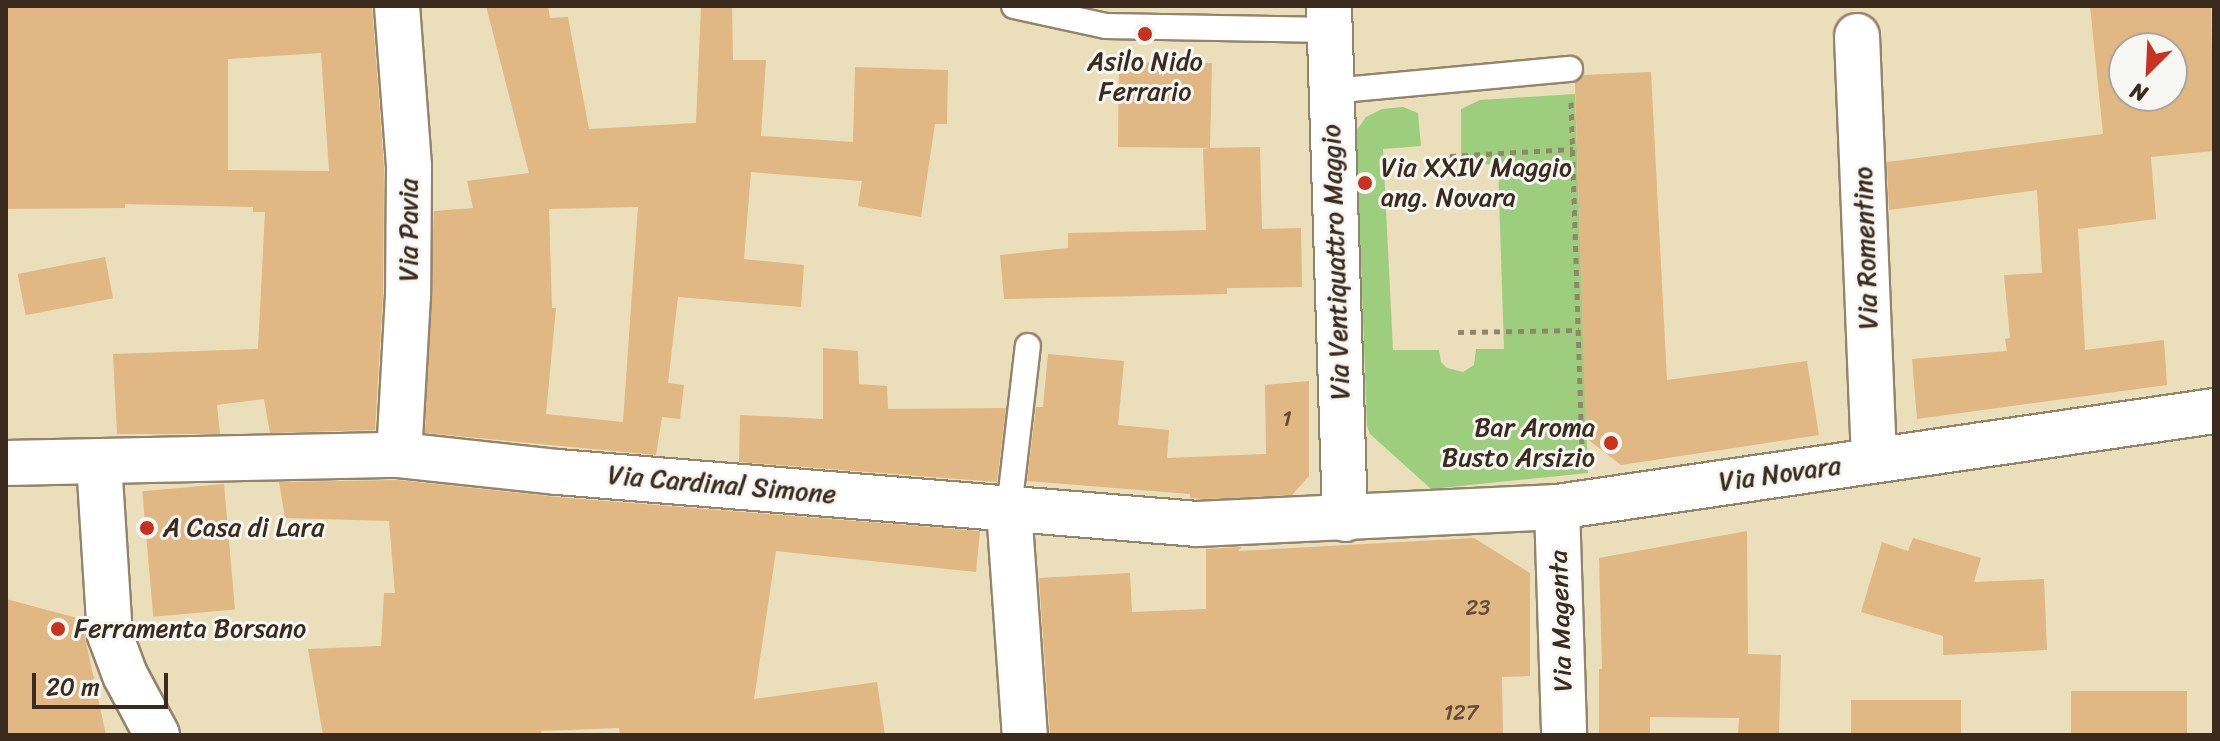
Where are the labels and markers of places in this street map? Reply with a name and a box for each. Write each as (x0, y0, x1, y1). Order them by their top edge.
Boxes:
marker: Asilo Nido Ferrario (1136, 25, 1154, 43)
place label: Asilo Nido Ferrario (1087, 46, 1203, 108)
place label: Via XXIV Maggio ang. Novara (1381, 152, 1571, 214)
marker: Via XXIV Maggio ang. Novara (1356, 174, 1374, 192)
place label: Bar Aroma Busto Arsizio (1442, 412, 1595, 474)
marker: Bar Aroma Busto Arsizio (1602, 434, 1620, 452)
place label: A Casa di Lara (163, 512, 324, 544)
marker: A Casa di Lara (138, 519, 156, 537)
place label: Ferramenta Borsano (74, 613, 306, 645)
marker: Ferramenta Borsano (49, 620, 67, 638)

